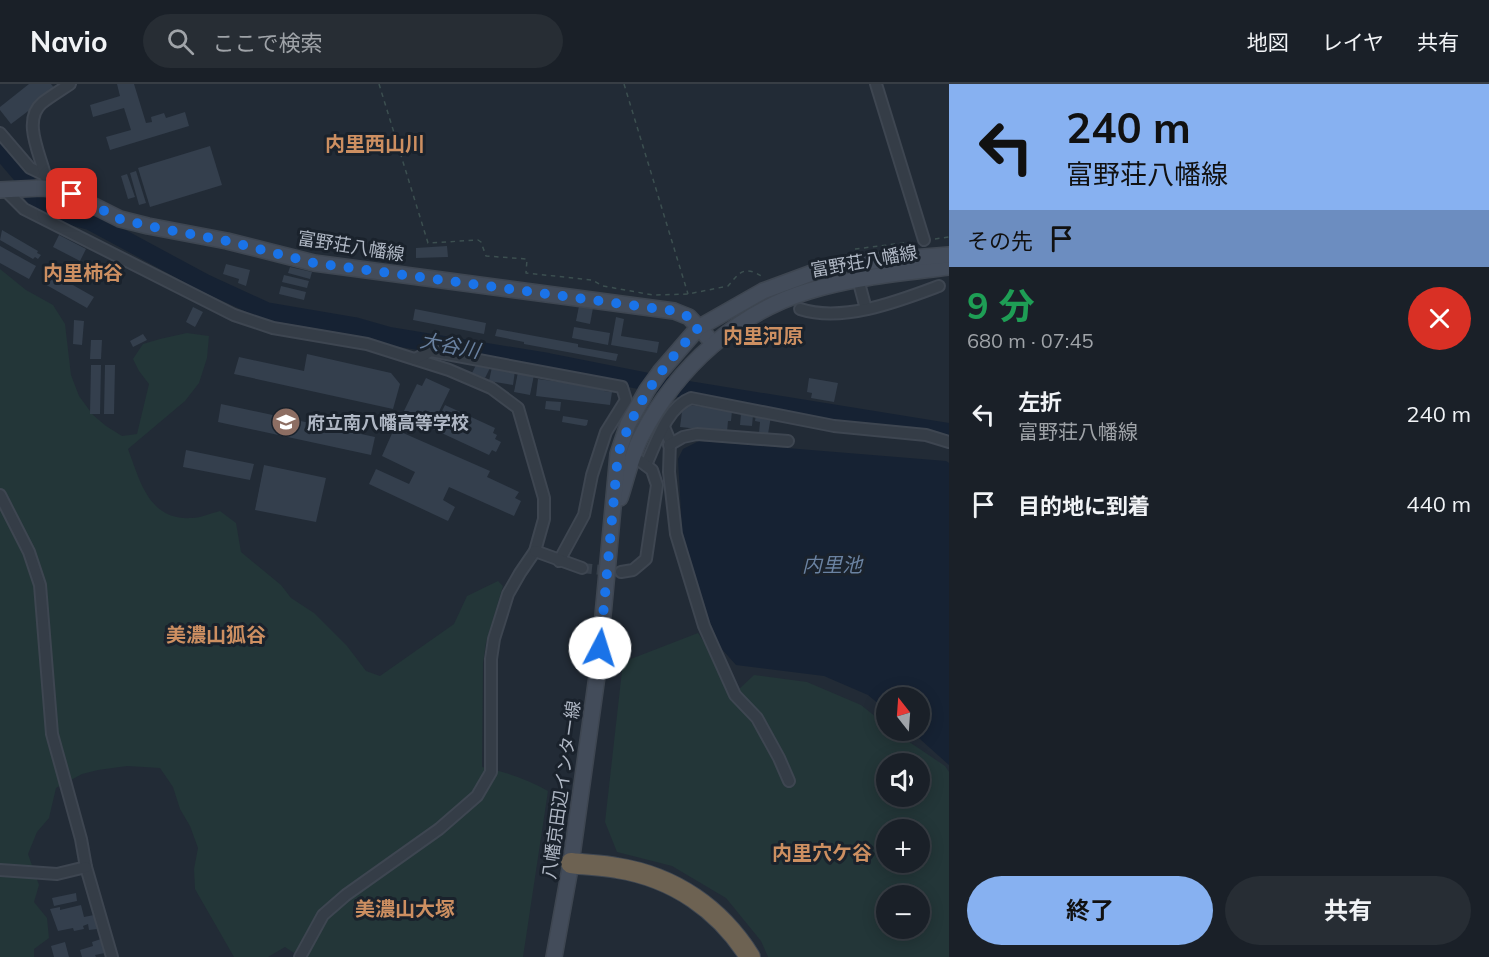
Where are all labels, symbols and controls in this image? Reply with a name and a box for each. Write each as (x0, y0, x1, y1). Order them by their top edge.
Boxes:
search box (143, 14, 563, 68)
text: Navio (30, 24, 107, 59)
icon: search (164, 25, 197, 58)
text: ここで検索 (212, 29, 323, 57)
text: 地図 (1247, 29, 1289, 55)
text: レイヤ (1322, 29, 1384, 55)
text: 共有 (1417, 29, 1459, 55)
text: 240 m (1066, 101, 1191, 154)
icon: left (967, 108, 1045, 186)
district label: 内里西山川 (325, 131, 425, 156)
text: 富野荘八幡線 (1066, 157, 1228, 191)
pin (46, 168, 97, 219)
icon: arrive (55, 177, 88, 210)
icon: arrive (1045, 222, 1078, 255)
street label: 富野荘八幡線 (296, 226, 406, 266)
text: その先 (967, 227, 1033, 255)
street label: 富野荘八幡線 (809, 240, 919, 282)
district label: 内里柿谷 (43, 260, 123, 285)
text: 9 分 (967, 283, 1034, 328)
button: close (1408, 287, 1471, 350)
district label: 内里河原 (723, 323, 803, 348)
water label: 大谷川 (418, 327, 484, 363)
text: 680 m · 07:45 (967, 328, 1093, 353)
text: 左折 (1018, 388, 1062, 416)
icon: left (967, 398, 1000, 431)
text: 240 m (1406, 400, 1471, 428)
school or university icon: 府立南八幡高等学校 (270, 406, 302, 438)
place label: 府立南八幡高等学校 (307, 411, 469, 434)
text: 富野荘八幡線 (1018, 419, 1138, 444)
icon: arrive (967, 488, 1000, 521)
text: 440 m (1406, 490, 1471, 518)
text: 目的地に到着 (1018, 492, 1150, 520)
water label: 内里池 (802, 552, 864, 577)
position arrow (568, 616, 632, 680)
district label: 美濃山狐谷 (166, 622, 266, 647)
north arrow (876, 687, 930, 741)
map controls (876, 687, 930, 939)
street label: 八幡京田辺インター線 (537, 699, 585, 881)
button: sound (876, 753, 930, 807)
button: + (876, 819, 930, 873)
district label: 内里穴ケ谷 (772, 840, 872, 865)
button: 終了 (967, 876, 1213, 945)
button: 共有 (1225, 876, 1471, 945)
button: − (876, 885, 930, 939)
district label: 美濃山大塚 (355, 896, 455, 921)

